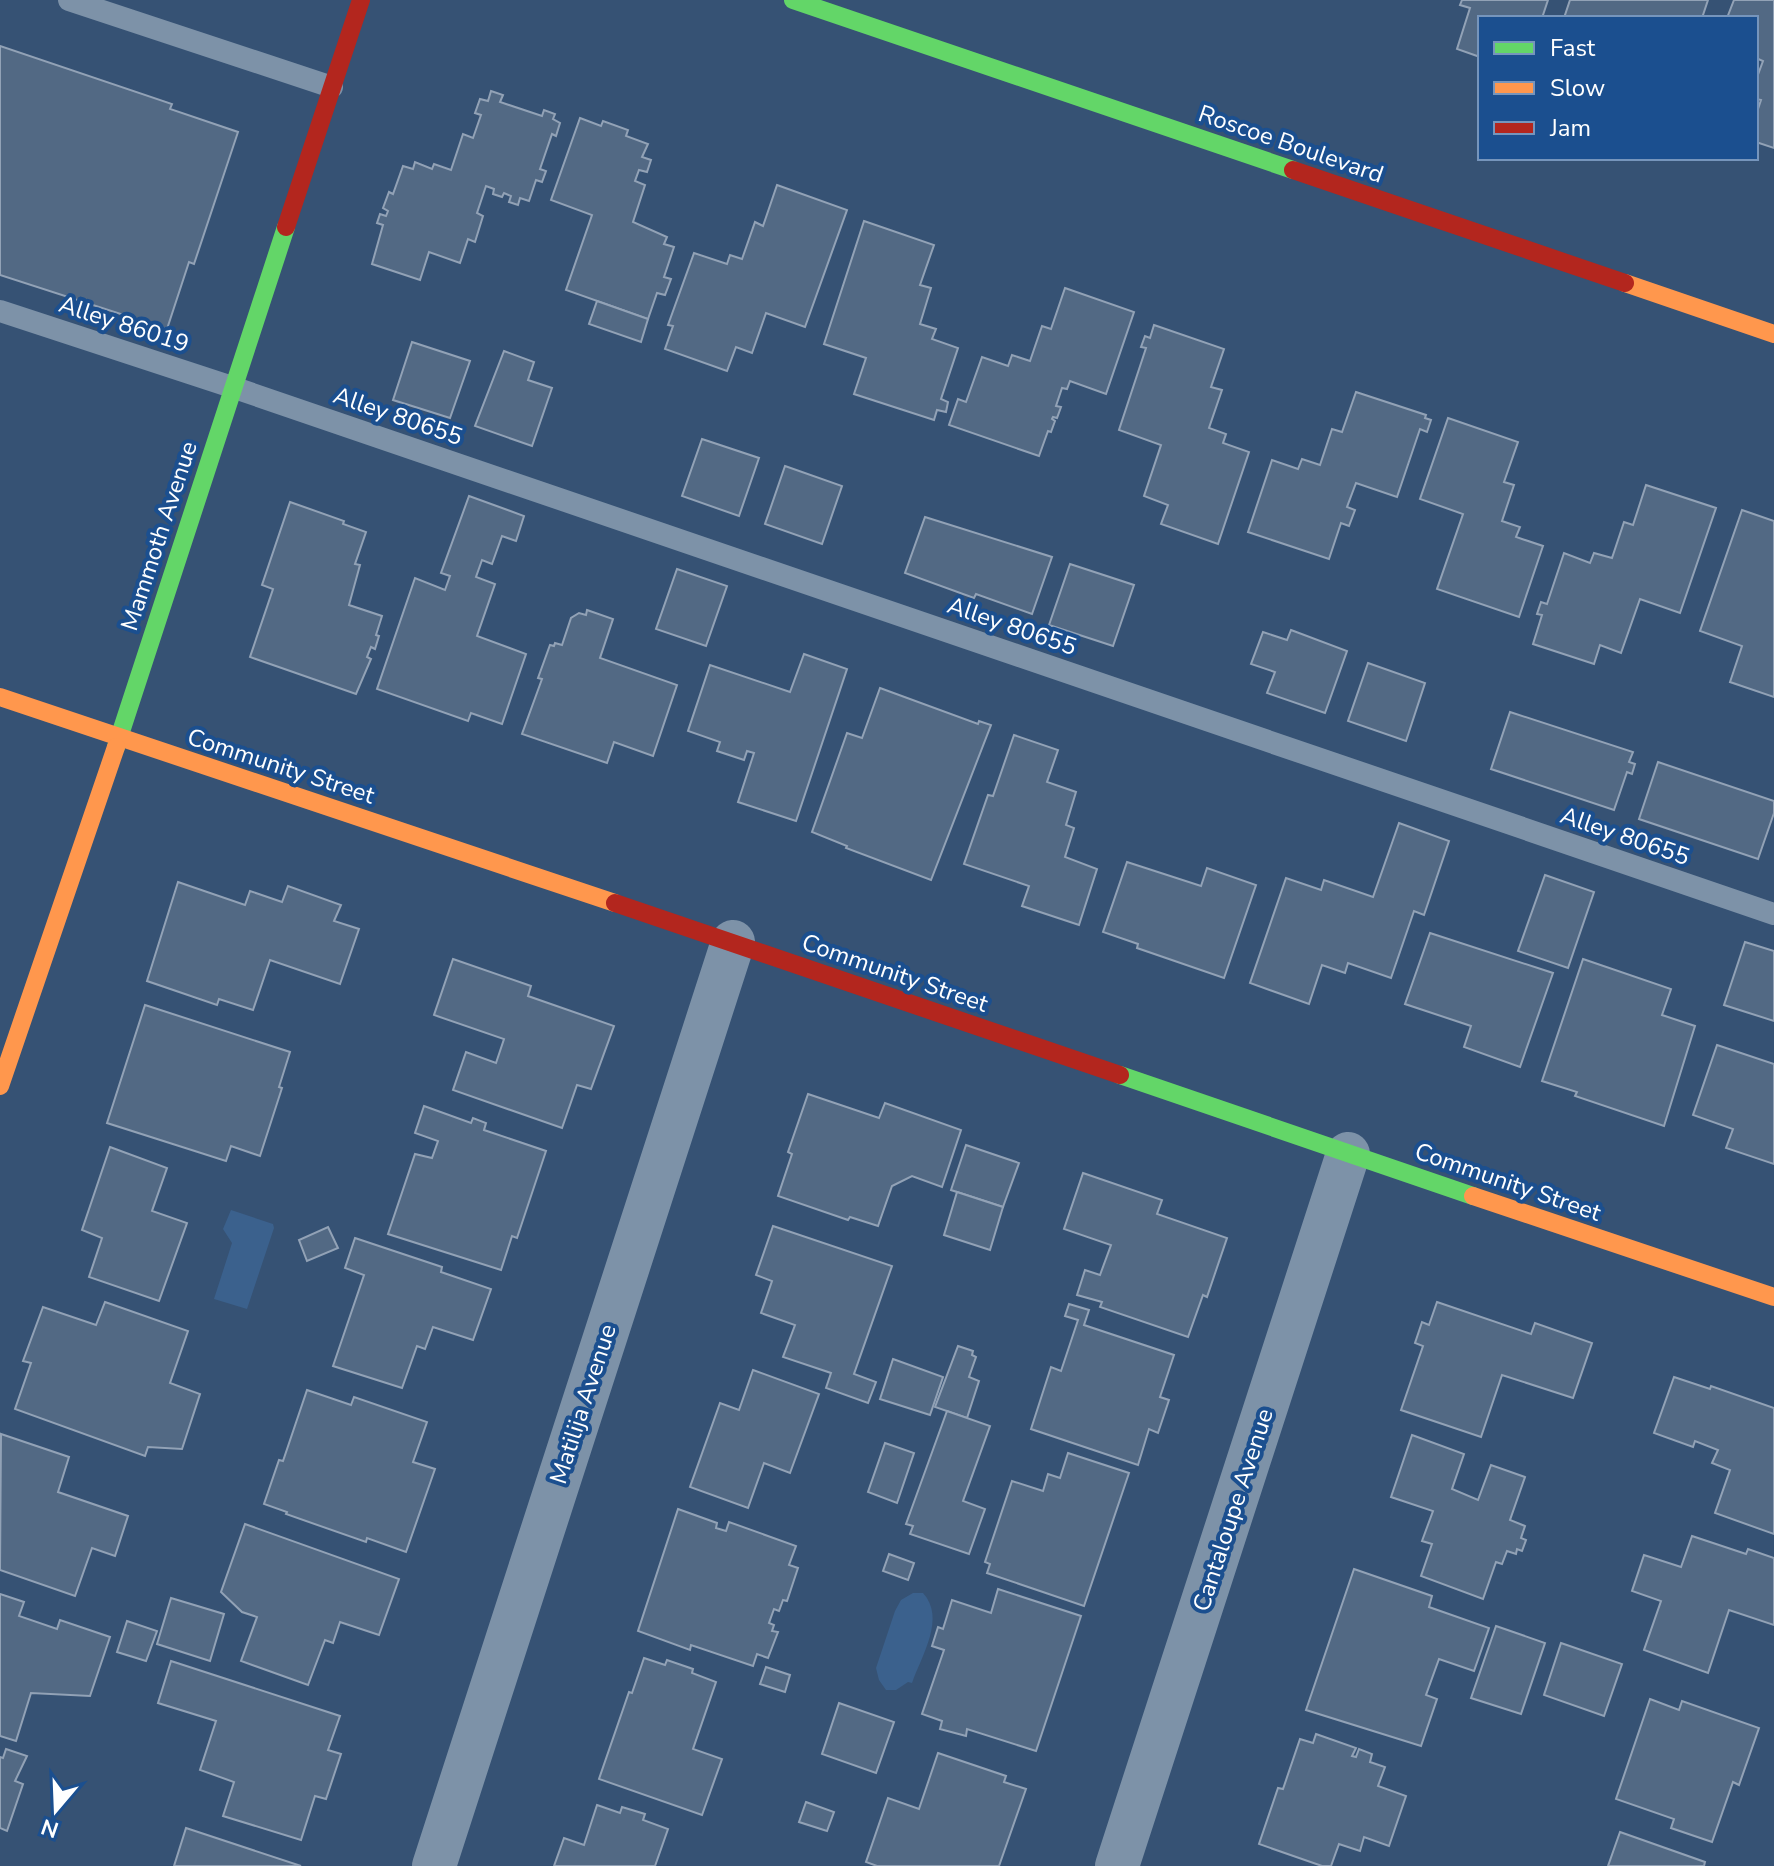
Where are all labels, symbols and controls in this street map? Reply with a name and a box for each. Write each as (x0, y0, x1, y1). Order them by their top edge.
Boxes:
legend (1478, 16, 1758, 160)
text: Fast (1550, 32, 1596, 64)
text: Slow (1550, 72, 1605, 104)
street label: Roscoe Boulevard (1194, 97, 1388, 191)
text: Jam (1549, 112, 1591, 144)
street label: Alley 86019 (55, 288, 193, 360)
street label: Alley 80655 (329, 379, 467, 453)
street label: Mammoth Avenue (113, 437, 205, 635)
street label: Alley 80655 (943, 589, 1081, 663)
street label: Community Street (183, 721, 379, 812)
street label: Alley 80655 (1556, 799, 1694, 873)
street label: Community Street (798, 926, 993, 1020)
street label: Community Street (1411, 1135, 1606, 1229)
street label: Matilija Avenue (542, 1320, 624, 1488)
street label: Cantaloupe Avenue (1185, 1404, 1281, 1616)
north arrow (16, 1770, 96, 1850)
text: N (37, 1811, 62, 1845)

